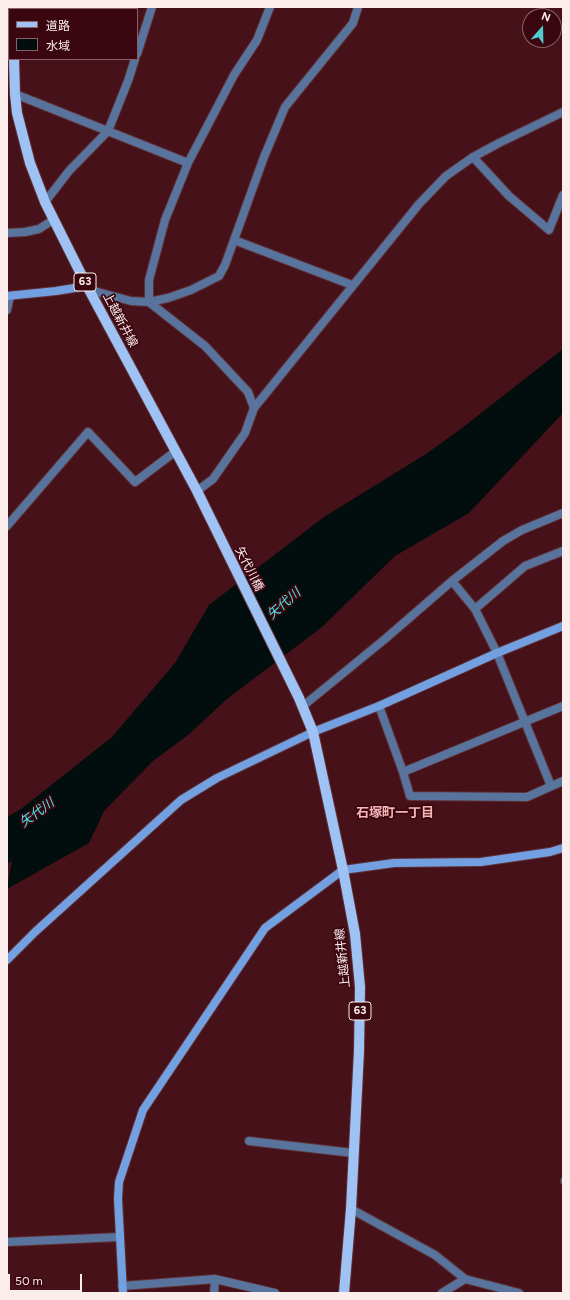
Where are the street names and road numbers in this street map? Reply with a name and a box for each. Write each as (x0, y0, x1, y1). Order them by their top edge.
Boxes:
road number: 63 (74, 273, 96, 291)
street label: 上越新井線 (100, 290, 140, 350)
street label: 矢代川橋 (232, 544, 266, 594)
street label: 上越新井線 (333, 927, 353, 989)
road number: 63 (349, 1002, 371, 1020)

